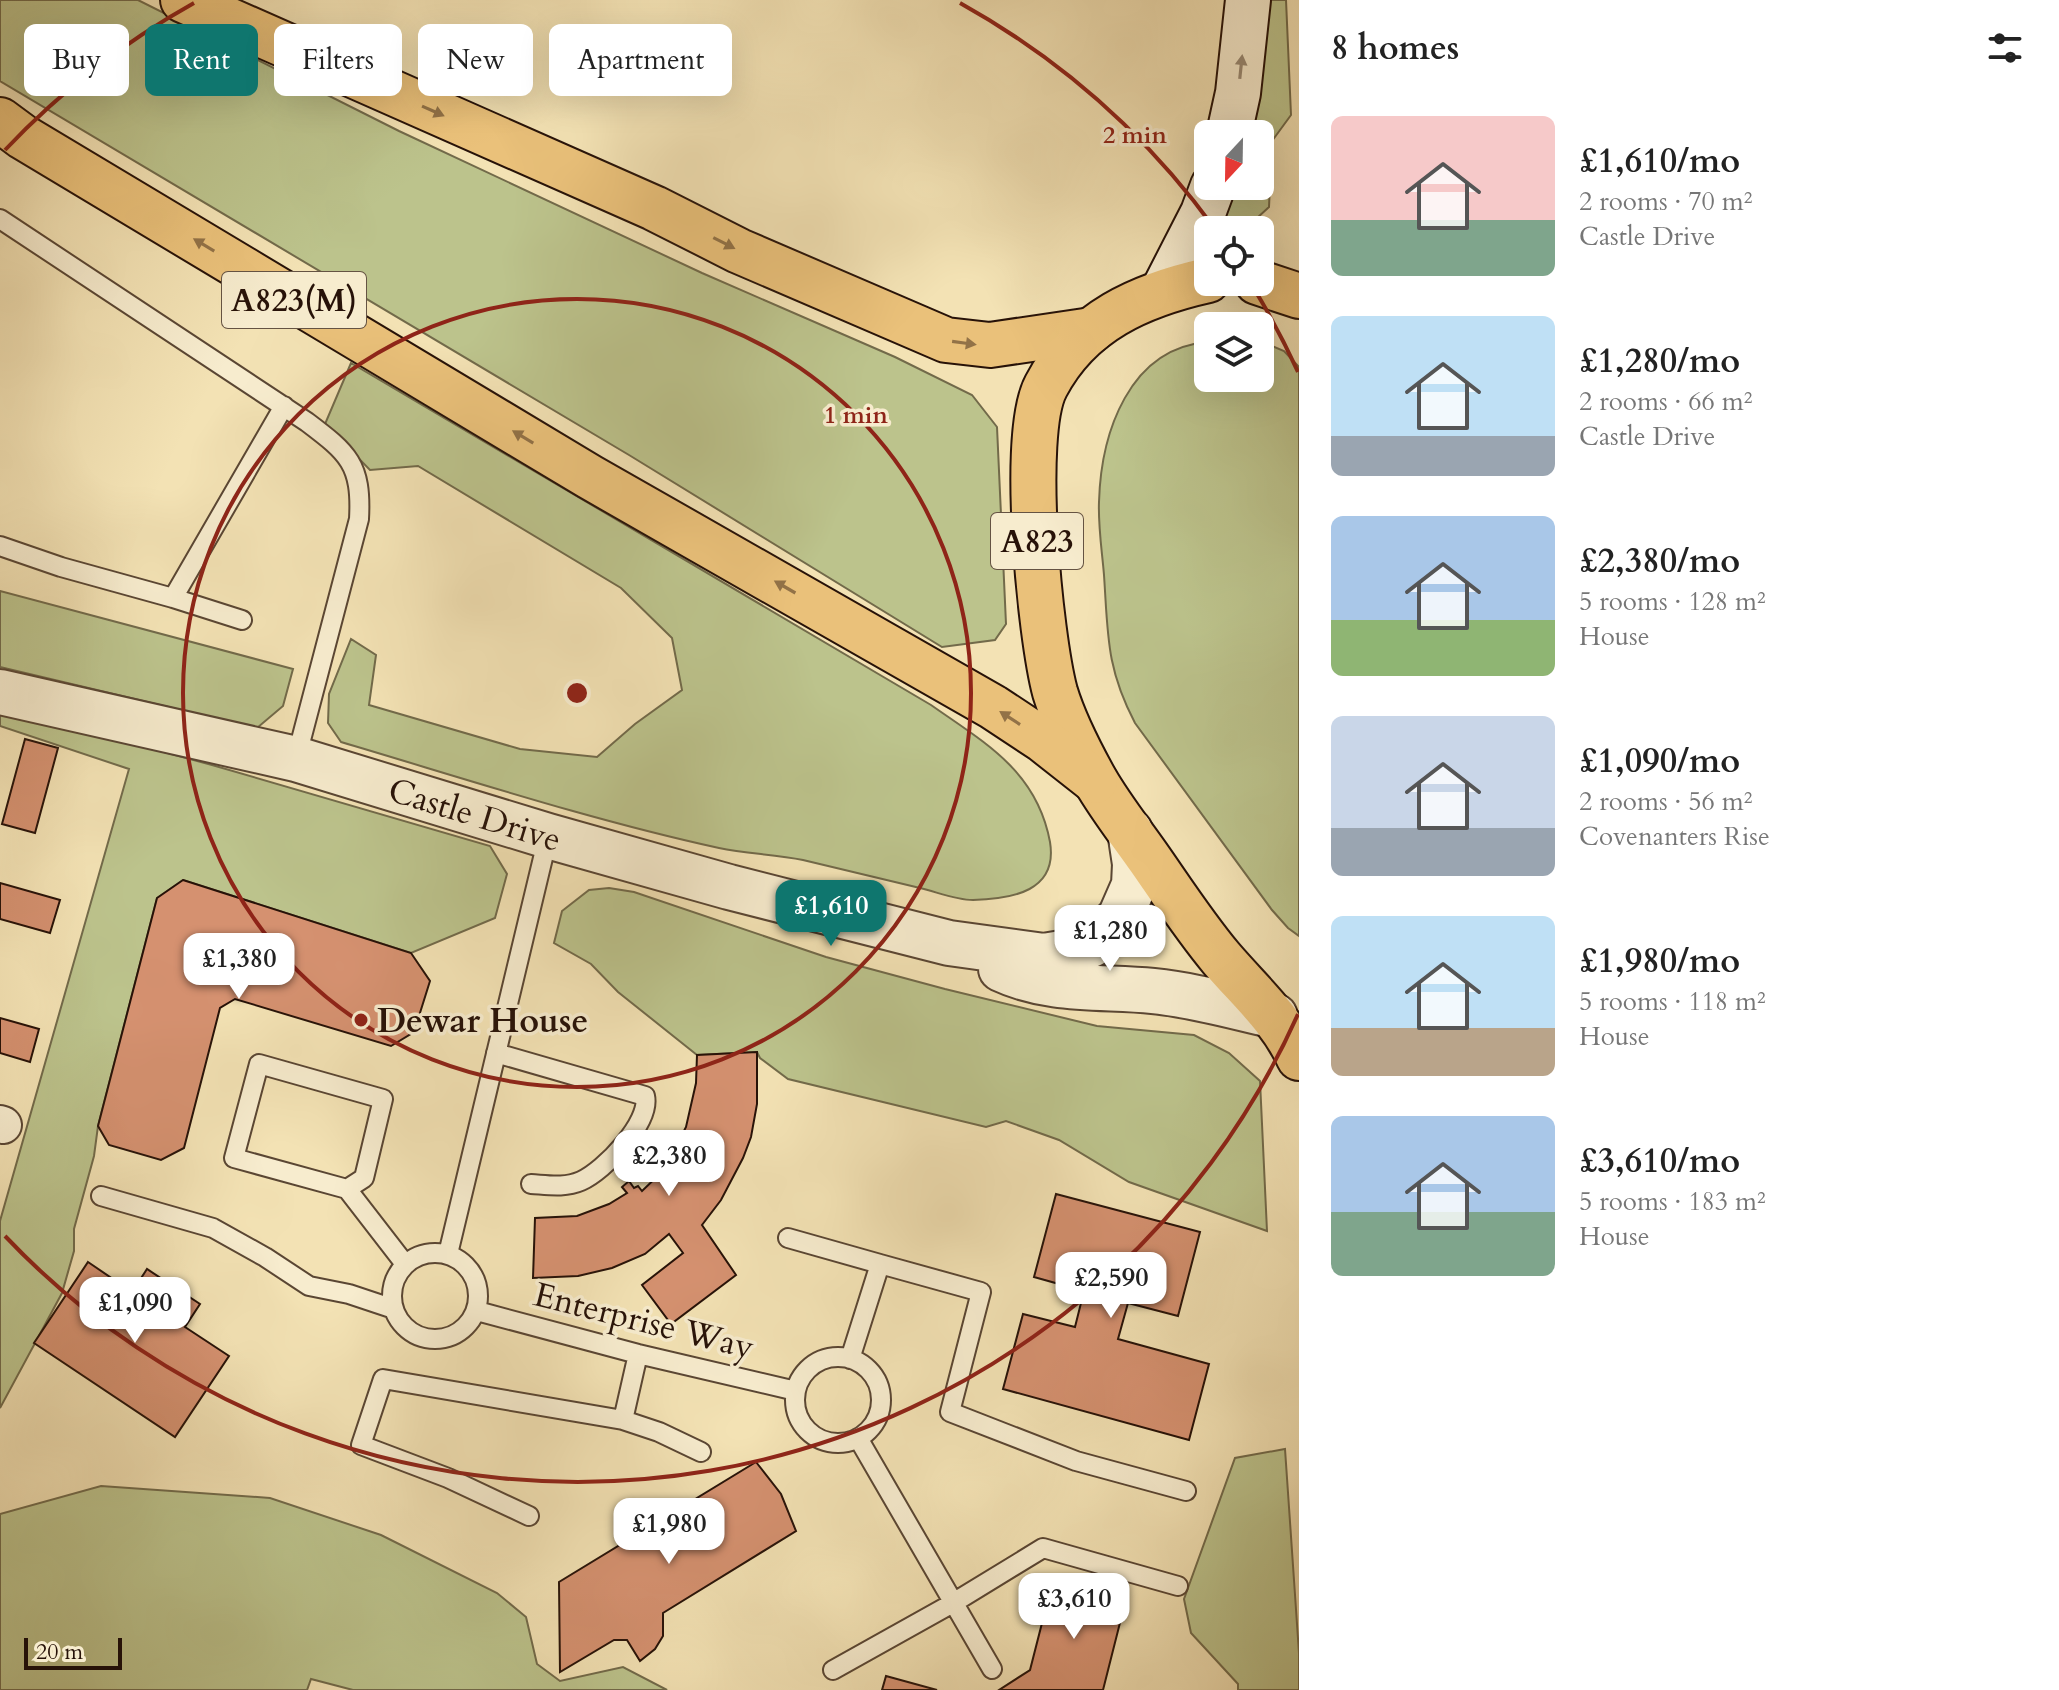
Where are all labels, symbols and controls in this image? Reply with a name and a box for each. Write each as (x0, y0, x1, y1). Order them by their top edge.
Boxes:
chip: Buy (24, 24, 129, 96)
chip: Rent (145, 24, 258, 96)
chip: Filters (274, 24, 402, 96)
chip: New (418, 24, 533, 96)
chip: Apartment (549, 24, 732, 96)
text: 8 homes (1331, 25, 1459, 71)
icon: filters (1983, 26, 2027, 70)
one-way arrow (1234, 54, 1247, 79)
one-way arrow (422, 104, 445, 117)
text: 2 min (1103, 119, 1168, 152)
north arrow (1194, 120, 1274, 200)
map controls (1194, 120, 1274, 392)
text: £1,610/mo (1579, 138, 1740, 184)
icon: home (1395, 148, 1491, 244)
text: 2 rooms · 70 m² (1579, 184, 1752, 219)
button: locate (1194, 216, 1274, 296)
text: Castle Drive (1579, 219, 1715, 254)
one-way arrow (713, 236, 735, 250)
one-way arrow (193, 239, 215, 253)
road number: A823(M) (222, 272, 366, 328)
button: layers (1194, 312, 1274, 392)
one-way arrow (952, 336, 977, 349)
text: £1,280/mo (1579, 338, 1740, 384)
icon: home (1395, 348, 1491, 444)
text: 2 rooms · 66 m² (1579, 384, 1752, 419)
text: 1 min (824, 399, 889, 432)
text: Castle Drive (1579, 419, 1715, 454)
one-way arrow (512, 430, 534, 444)
road number: A823 (991, 513, 1083, 569)
text: £2,380/mo (1579, 538, 1740, 584)
icon: home (1395, 548, 1491, 644)
one-way arrow (774, 580, 796, 594)
text: 5 rooms · 128 m² (1579, 584, 1766, 619)
text: House (1579, 619, 1650, 654)
centre of rings (563, 679, 591, 707)
one-way arrow (999, 711, 1021, 726)
text: £1,090/mo (1579, 738, 1740, 784)
icon: home (1395, 748, 1491, 844)
street label: Castle Drive (383, 767, 567, 863)
text: 2 rooms · 56 m² (1579, 784, 1752, 819)
text: Covenanters Rise (1579, 819, 1770, 854)
pin: £1,610 (766, 880, 896, 948)
text: £1,610 (794, 888, 868, 923)
pin: £1,280 (1045, 905, 1175, 973)
text: £1,280 (1073, 913, 1147, 948)
pin: £1,380 (174, 933, 304, 1001)
text: £1,980/mo (1579, 938, 1740, 984)
text: £1,380 (202, 941, 276, 976)
icon: home (1395, 948, 1491, 1044)
text: 5 rooms · 118 m² (1579, 984, 1766, 1019)
place label: Dewar House (377, 998, 588, 1044)
marker: Dewar House (352, 1011, 370, 1029)
text: House (1579, 1019, 1650, 1054)
pin: £2,380 (604, 1130, 734, 1198)
text: £2,380 (632, 1138, 706, 1173)
text: £3,610/mo (1579, 1138, 1740, 1184)
icon: home (1395, 1148, 1491, 1244)
text: 5 rooms · 183 m² (1579, 1184, 1766, 1219)
text: House (1579, 1219, 1650, 1254)
pin: £2,590 (1046, 1252, 1176, 1320)
text: £2,590 (1074, 1260, 1148, 1295)
street label: Enterprise Way (529, 1271, 759, 1371)
pin: £1,090 (70, 1277, 200, 1345)
text: £1,090 (98, 1285, 172, 1320)
pin: £1,980 (604, 1498, 734, 1566)
text: £1,980 (632, 1506, 706, 1541)
pin: £3,610 (1009, 1573, 1139, 1641)
text: £3,610 (1037, 1581, 1111, 1616)
scale bar (24, 1634, 122, 1670)
text: 20 m (36, 1637, 83, 1667)

